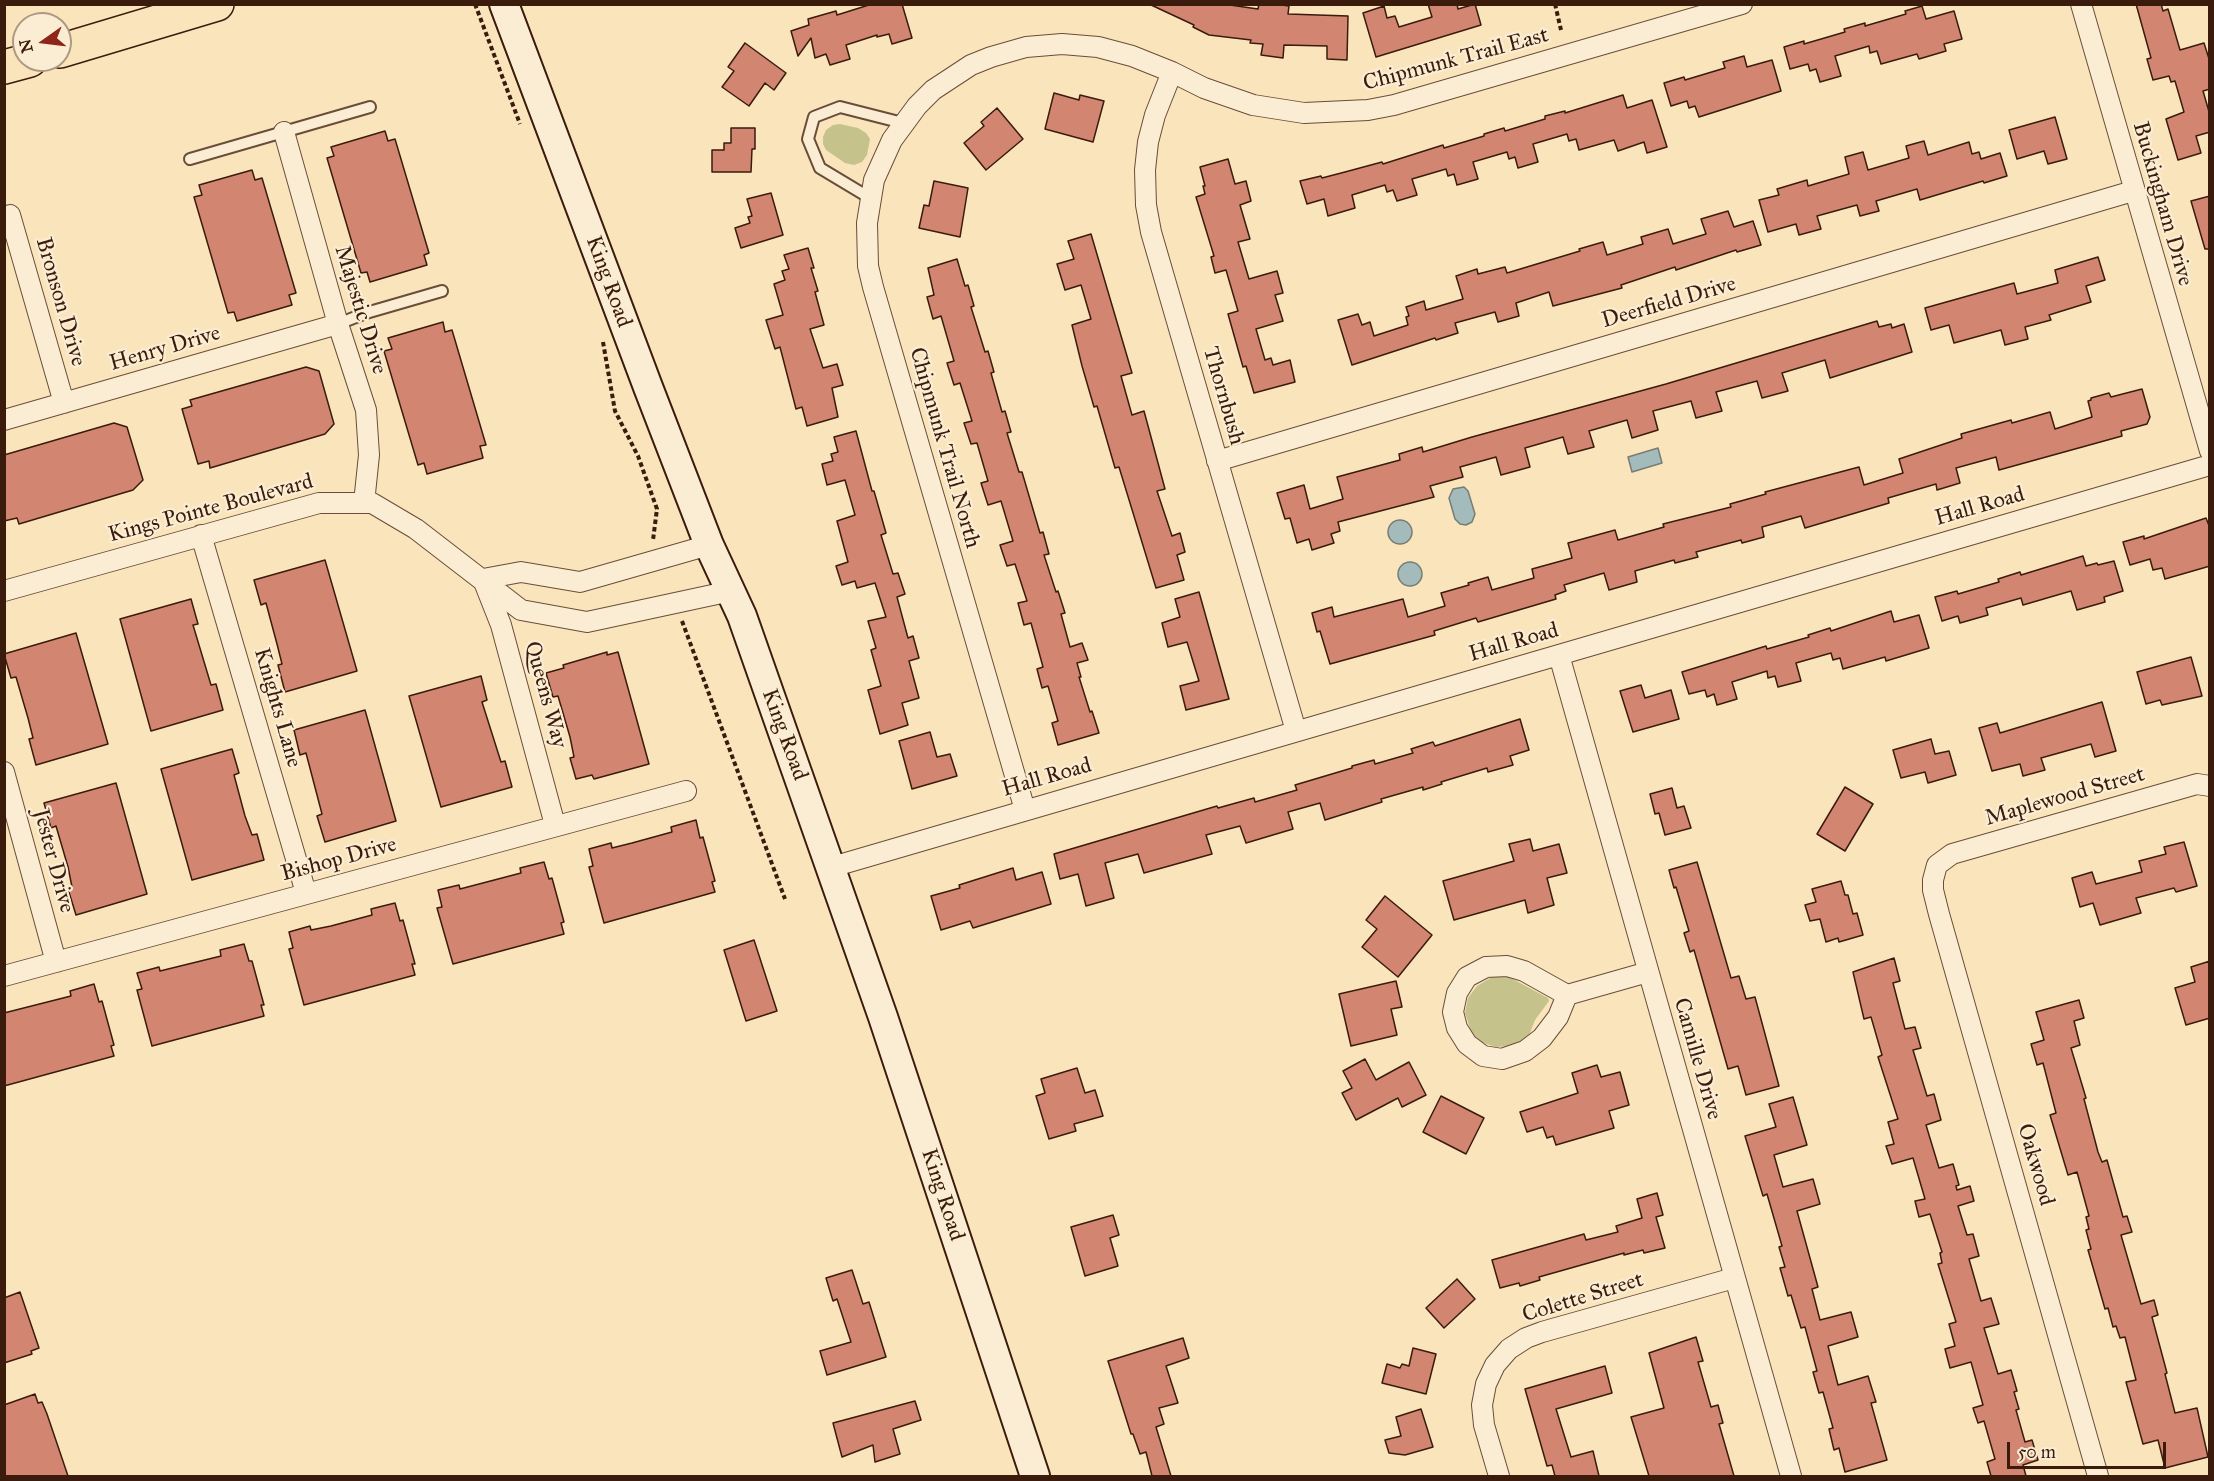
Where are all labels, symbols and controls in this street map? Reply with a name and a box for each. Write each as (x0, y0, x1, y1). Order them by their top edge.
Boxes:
north arrow (12, 12, 72, 72)
street label: Chipmunk Trail East (1360, 23, 1552, 97)
text: N (15, 37, 37, 55)
street label: Buckingham Drive (2126, 119, 2198, 289)
street label: King Road (579, 233, 637, 331)
street label: Bronson Drive (29, 235, 91, 369)
street label: Majestic Drive (328, 242, 392, 378)
street label: Deerfield Drive (1599, 271, 1739, 335)
street label: Henry Drive (107, 321, 223, 377)
street label: Thornbush (1196, 344, 1250, 448)
street label: Chipmunk Trail North (903, 345, 985, 551)
street label: Kings Pointe Boulevard (106, 469, 316, 549)
street label: Hall Road (1932, 482, 2028, 532)
street label: Hall Road (1466, 618, 1562, 668)
street label: Queens Way (518, 639, 572, 751)
street label: Knights Lane (247, 645, 307, 771)
street label: King Road (755, 686, 813, 784)
street label: Hall Road (999, 753, 1095, 803)
street label: Maplewood Street (1982, 762, 2148, 832)
street label: Jester Drive (26, 806, 80, 916)
street label: Bishop Drive (278, 832, 400, 888)
street label: Camille Drive (1667, 995, 1727, 1123)
street label: Oakwood (2011, 1121, 2059, 1209)
street label: King Road (915, 1146, 969, 1244)
street label: Colette Street (1519, 1267, 1647, 1329)
scale bar (2010, 1430, 2169, 1468)
text: 50 m (2018, 1441, 2056, 1463)

